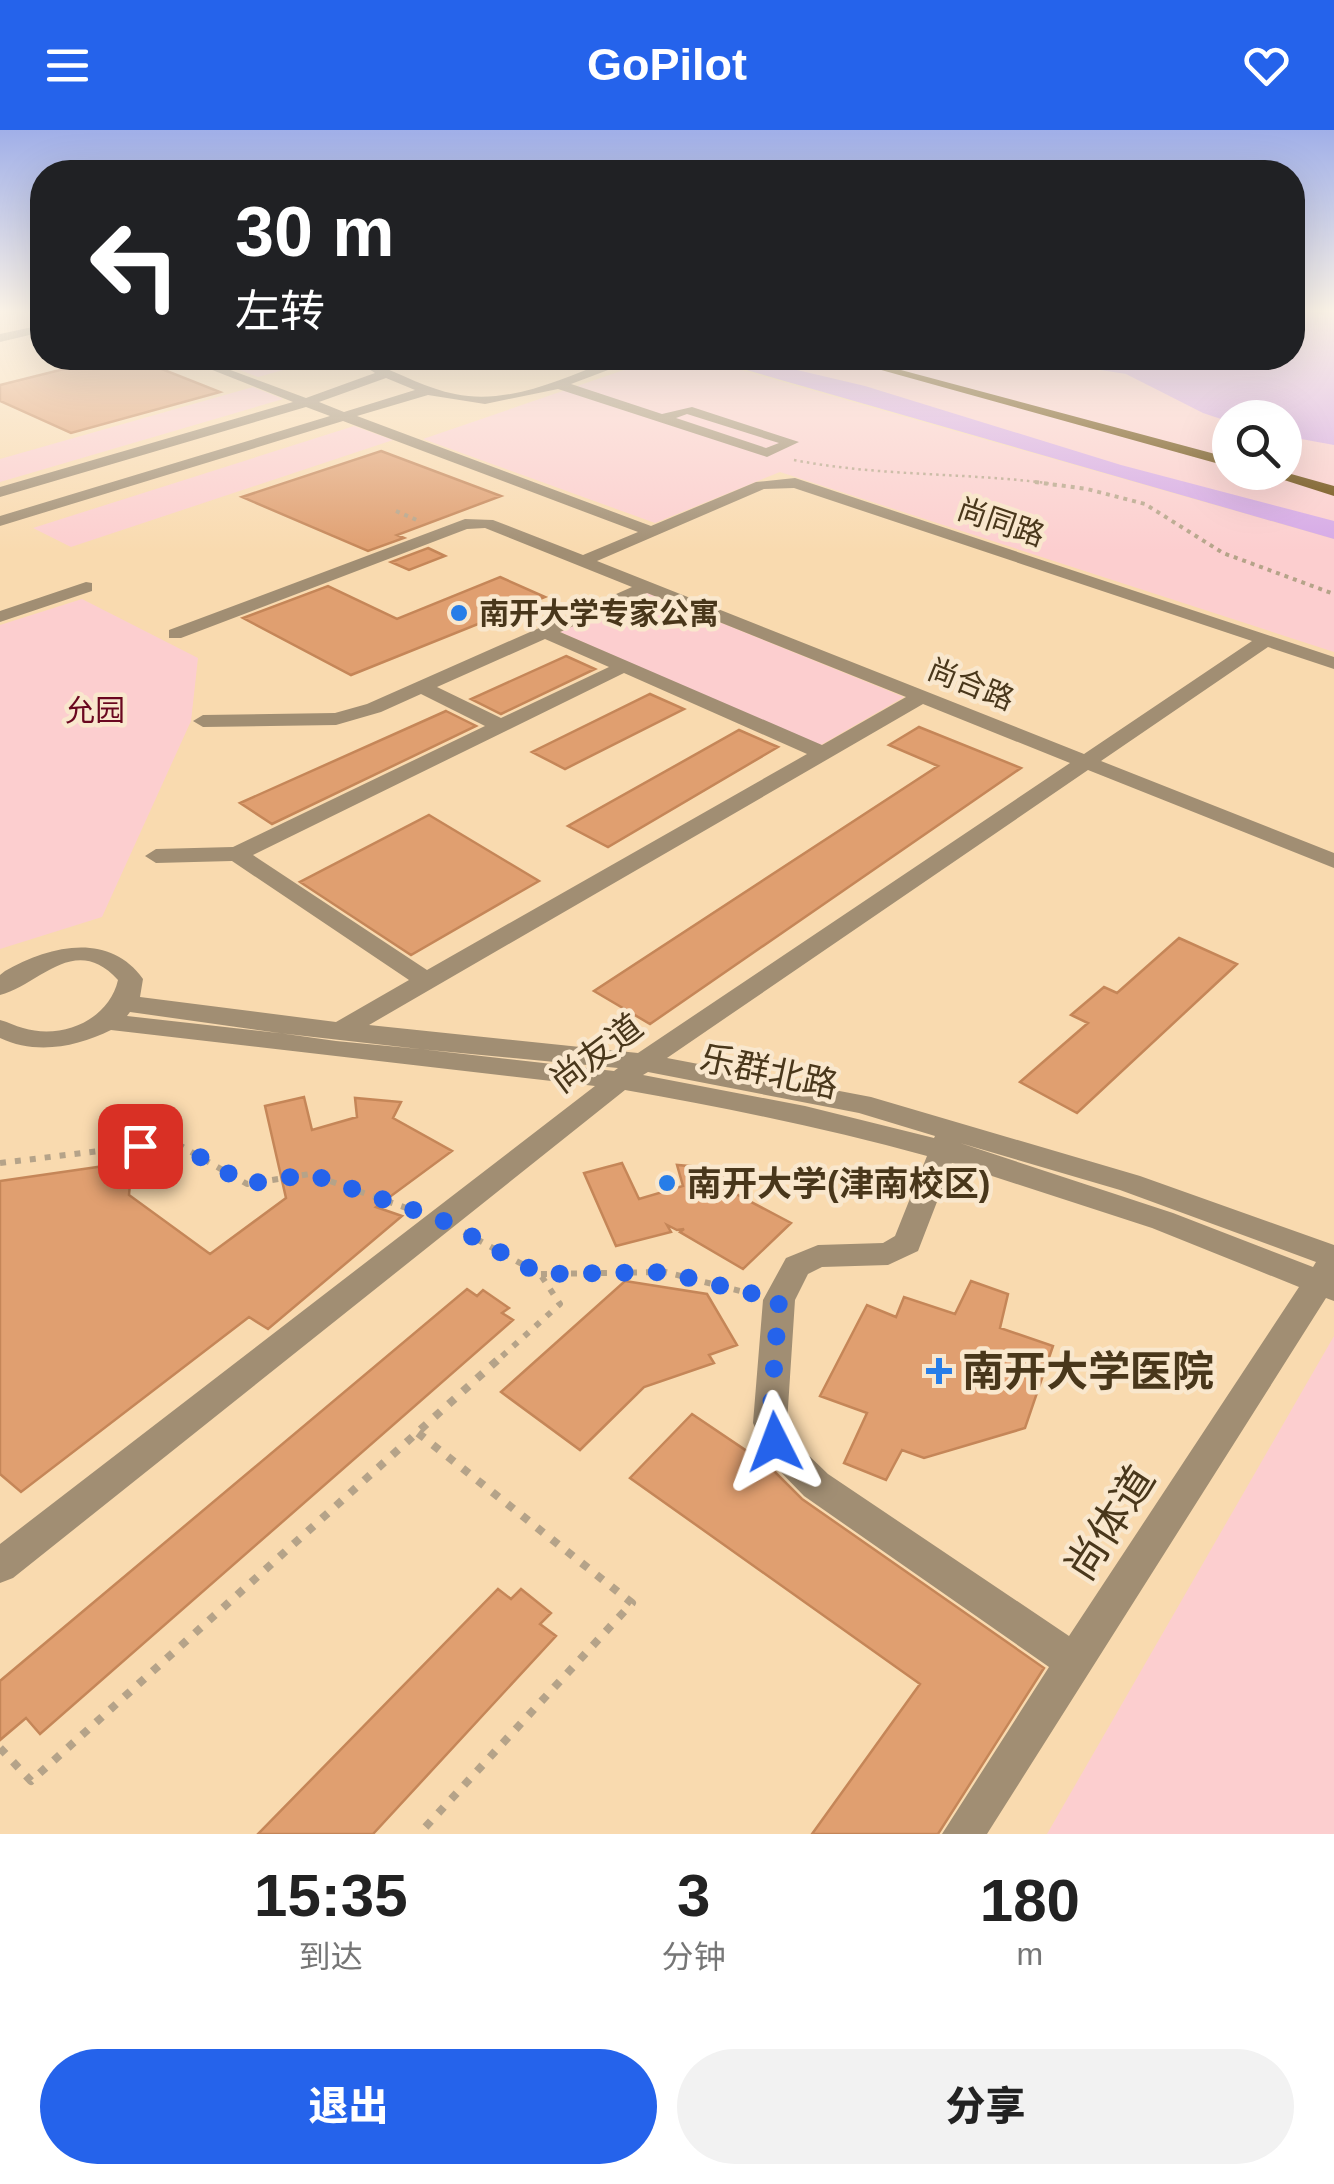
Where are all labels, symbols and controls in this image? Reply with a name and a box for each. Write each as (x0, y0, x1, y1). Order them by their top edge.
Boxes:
icon: menu (40, 38, 95, 93)
icon: heart (1239, 38, 1294, 93)
text: GoPilot (587, 39, 747, 90)
text: 30 m (235, 193, 395, 271)
icon: left (70, 200, 200, 330)
text: 左转 (235, 286, 325, 337)
map controls (1212, 400, 1302, 490)
button: search (1212, 400, 1302, 490)
street label: 尚同路 (953, 492, 1049, 552)
place label: 南开大学专家公寓 (479, 597, 719, 630)
marker: 南开大学专家公寓 (448, 602, 470, 624)
street label: 尚合路 (923, 652, 1019, 716)
park label: 允园 (65, 694, 125, 727)
street label: 尚友道 (542, 1006, 650, 1100)
street label: 乐群北路 (696, 1037, 842, 1105)
pin (98, 1104, 183, 1189)
icon: arrive (113, 1119, 168, 1174)
place label: 南开大学(津南校区) (687, 1164, 990, 1203)
marker: 南开大学(津南校区) (656, 1172, 678, 1194)
place label: 南开大学医院 (962, 1348, 1214, 1395)
marker: 南开大学医院 (926, 1358, 952, 1384)
position arrow (723, 1390, 827, 1494)
street label: 尚体道 (1056, 1457, 1164, 1589)
text: 15:35 (254, 1862, 408, 1929)
text: 3 (677, 1862, 710, 1929)
text: 180 (980, 1867, 1080, 1934)
text: m (1016, 1936, 1043, 1972)
text: 到达 (299, 1939, 363, 1975)
text: 分钟 (662, 1939, 726, 1975)
button: 退出 (40, 2049, 657, 2164)
button: 分享 (677, 2049, 1294, 2164)

